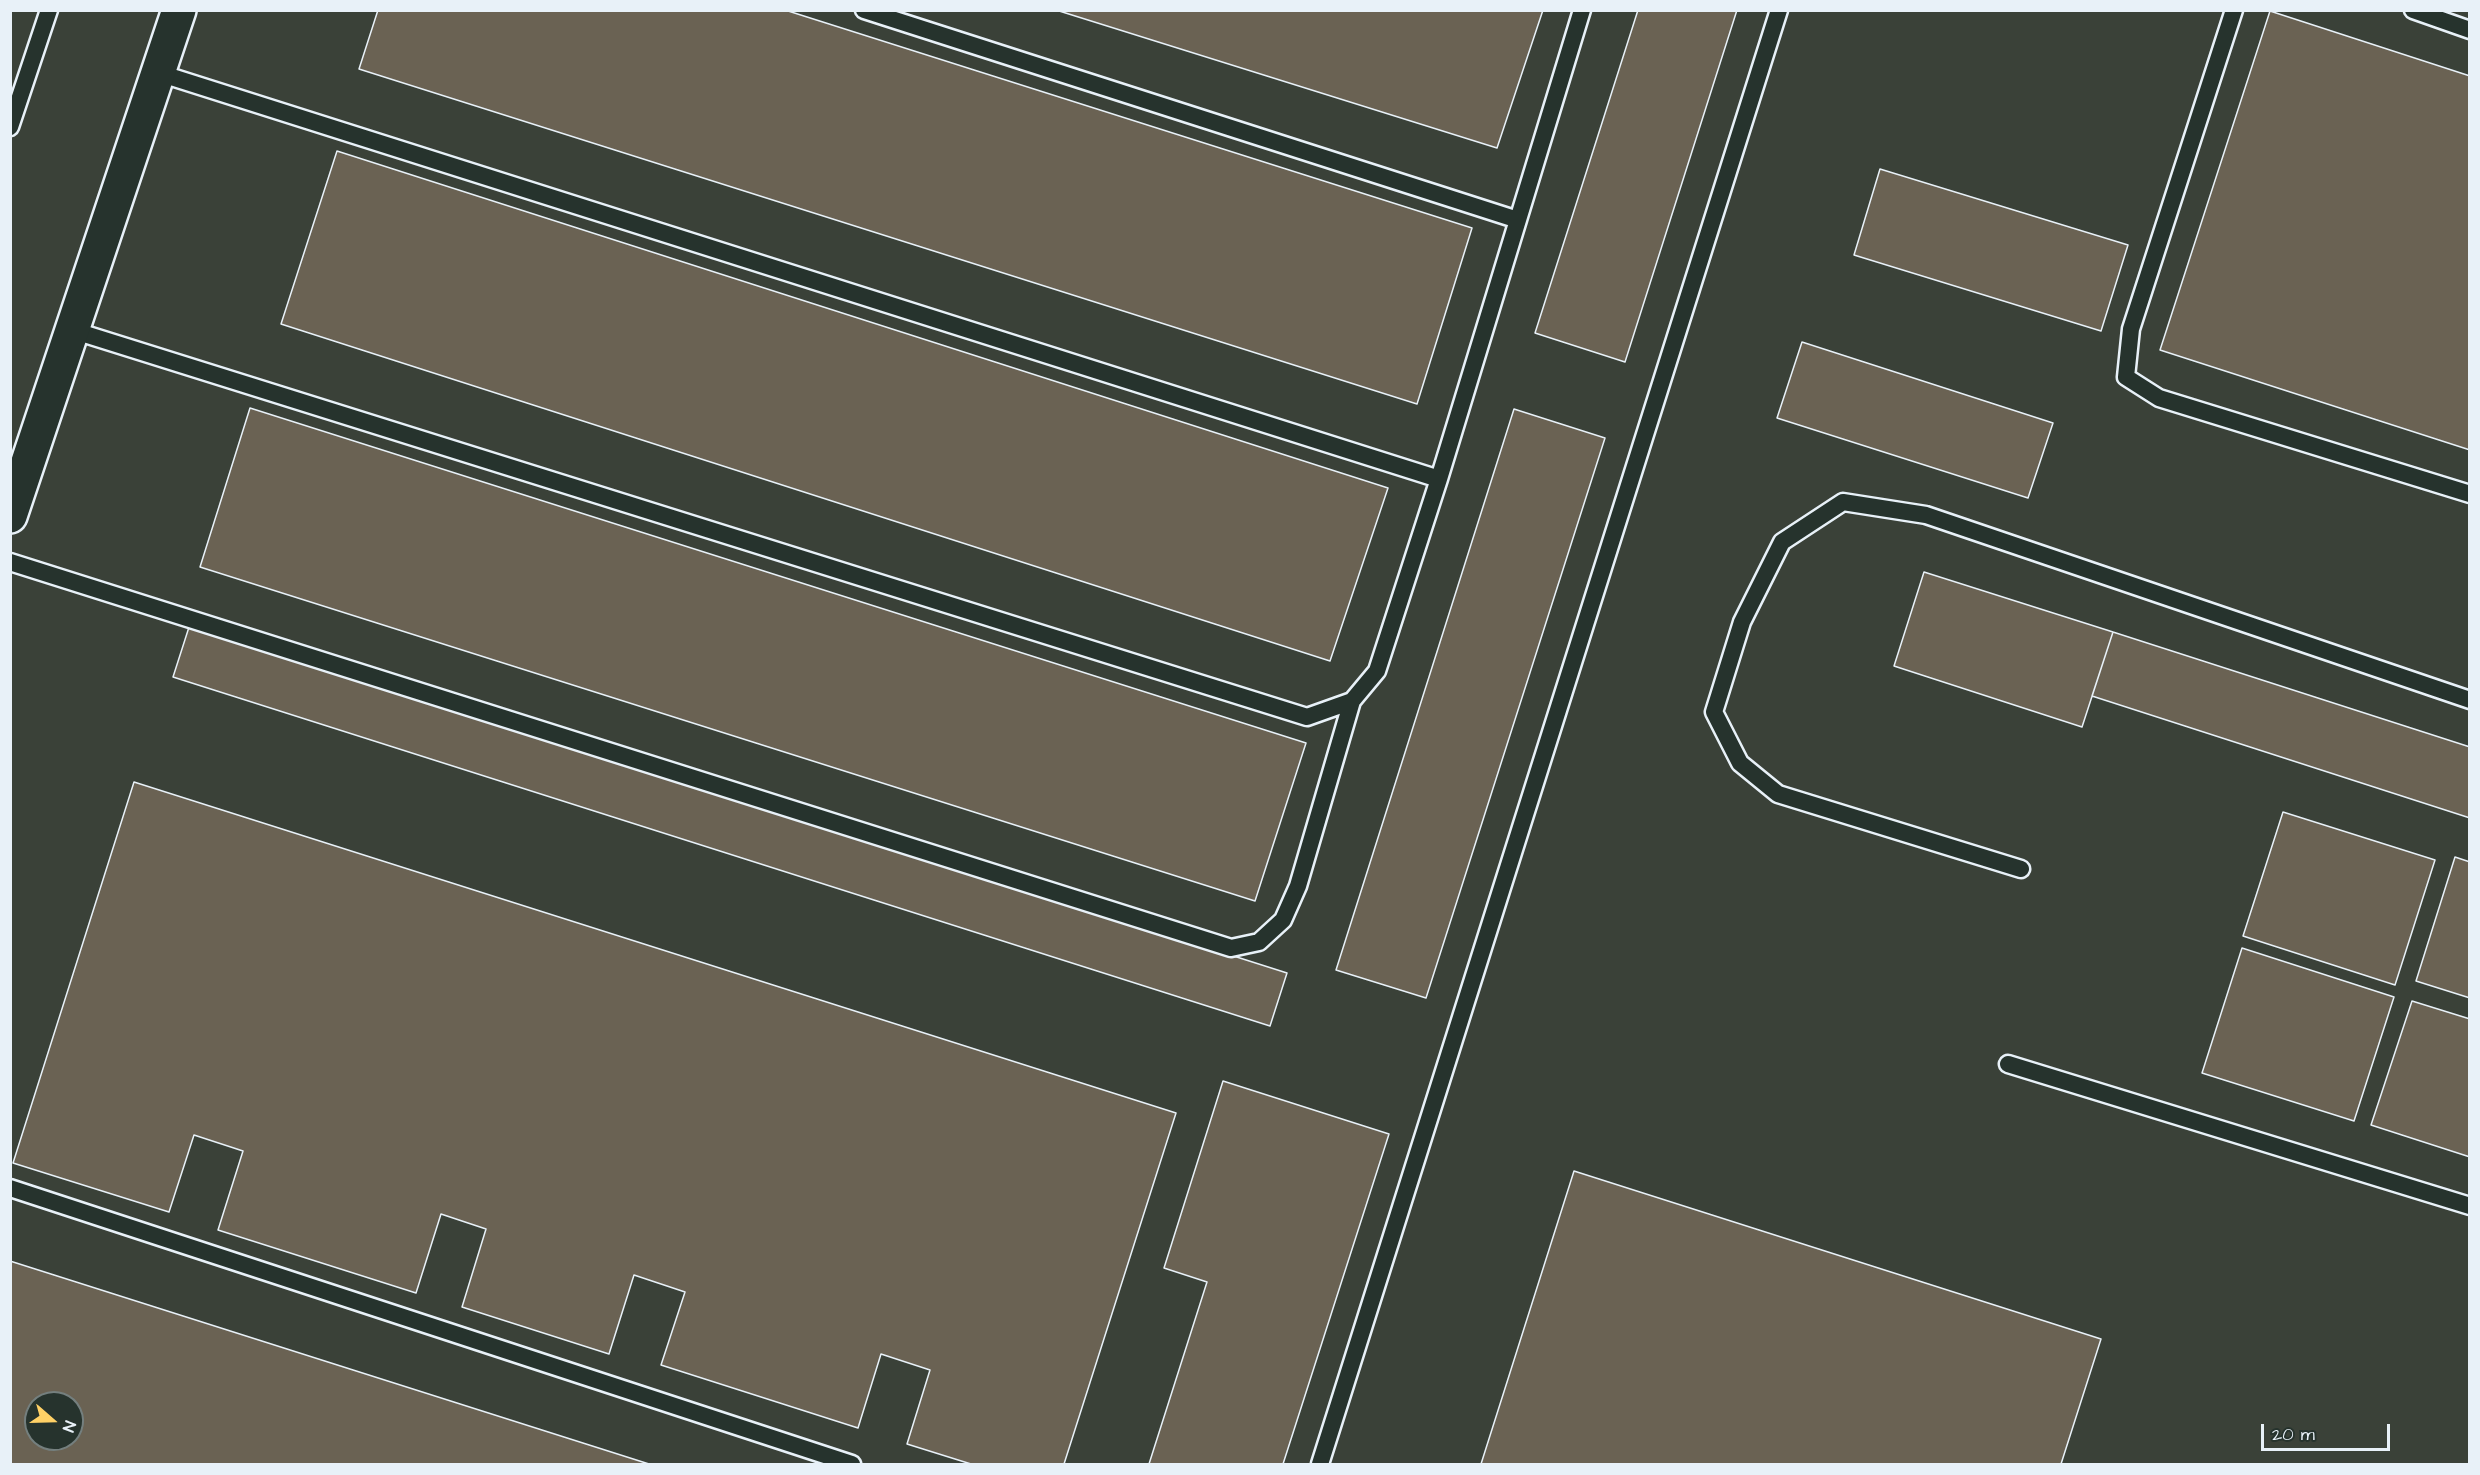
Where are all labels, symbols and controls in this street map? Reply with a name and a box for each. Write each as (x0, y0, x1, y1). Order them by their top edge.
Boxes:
north arrow (24, 1391, 84, 1451)
scale bar (2264, 1412, 2393, 1450)
text: N (57, 1418, 81, 1435)
text: 20 m (2272, 1422, 2315, 1447)

